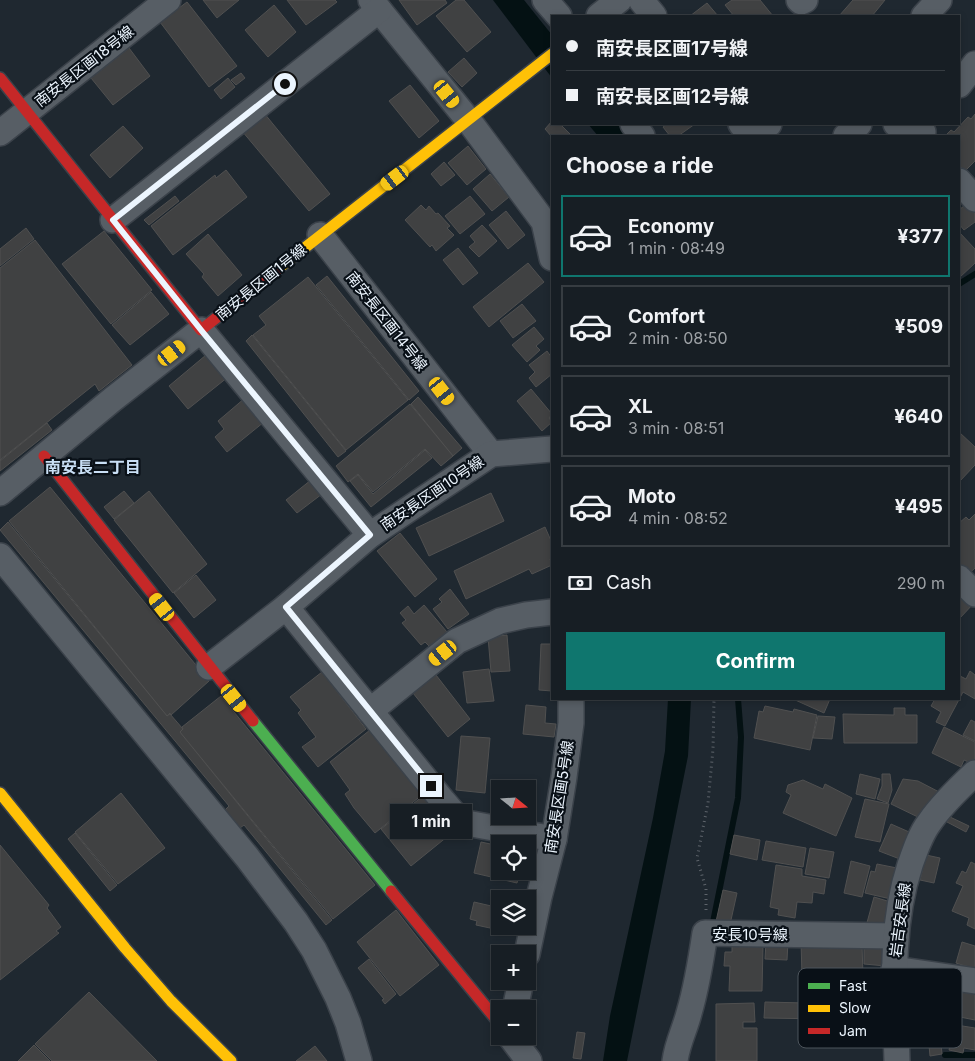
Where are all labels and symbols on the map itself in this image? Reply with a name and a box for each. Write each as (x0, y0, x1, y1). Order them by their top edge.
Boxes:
street label: 南安長区画18号線 (31, 21, 137, 111)
route start (274, 73, 296, 95)
car (431, 78, 462, 110)
car (378, 163, 411, 193)
street label: 南安長区画1号線 (212, 240, 310, 324)
street label: 南安長区画14号線 (342, 268, 432, 374)
car (155, 338, 188, 368)
car (426, 375, 457, 407)
street label: 南安長区画10号線 (377, 451, 487, 535)
district label: 南安長二丁目 (45, 457, 141, 477)
car (146, 591, 177, 623)
car (426, 638, 459, 668)
car (218, 682, 249, 714)
street label: 南安長区画5号線 (541, 739, 577, 855)
route end (420, 775, 442, 797)
north arrow (491, 780, 536, 825)
callout: 1 min (390, 804, 472, 838)
street label: 岩吉安長線 (885, 882, 915, 958)
street label: 安長10号線 (712, 925, 788, 944)
legend (798, 968, 962, 1048)
text: Fast (839, 977, 867, 994)
text: Slow (839, 999, 871, 1016)
text: Jam (839, 1022, 867, 1039)

